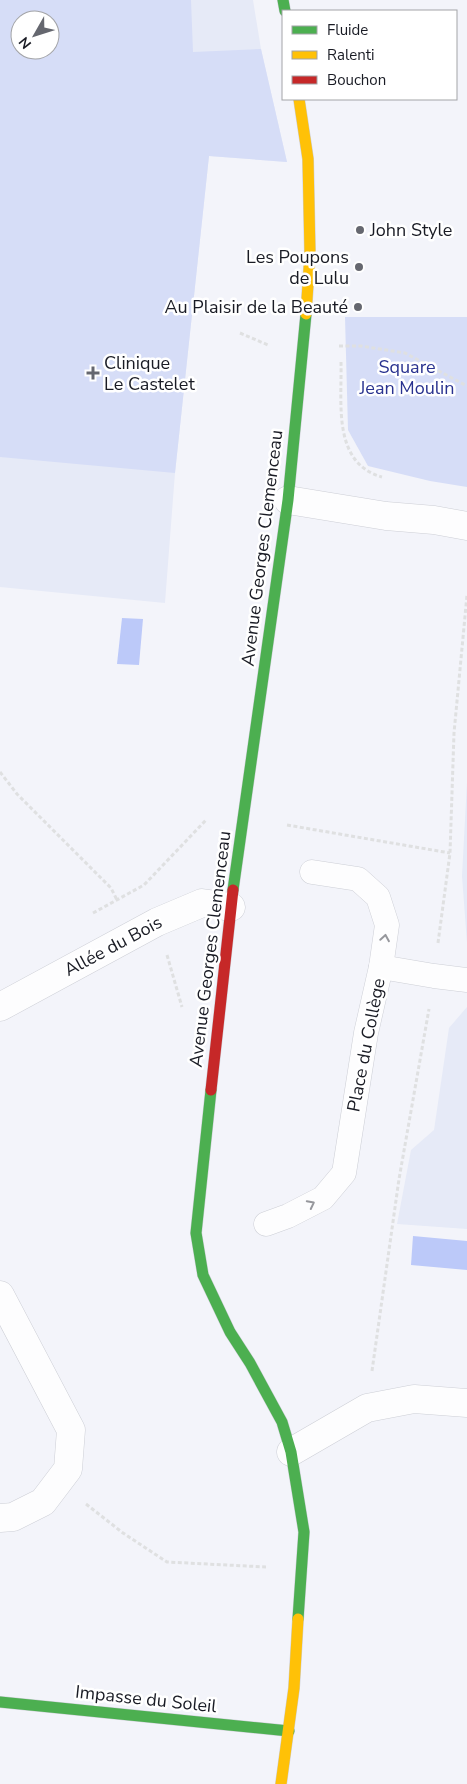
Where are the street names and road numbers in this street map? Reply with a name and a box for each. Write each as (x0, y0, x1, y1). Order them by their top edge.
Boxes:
street label: Avenue Georges Clemenceau (236, 429, 288, 667)
street label: Avenue Georges Clemenceau (184, 830, 236, 1068)
street label: Allée du Bois (60, 910, 166, 982)
street label: Place du Collège (341, 976, 391, 1114)
street label: Impasse du Soleil (74, 1680, 219, 1718)

